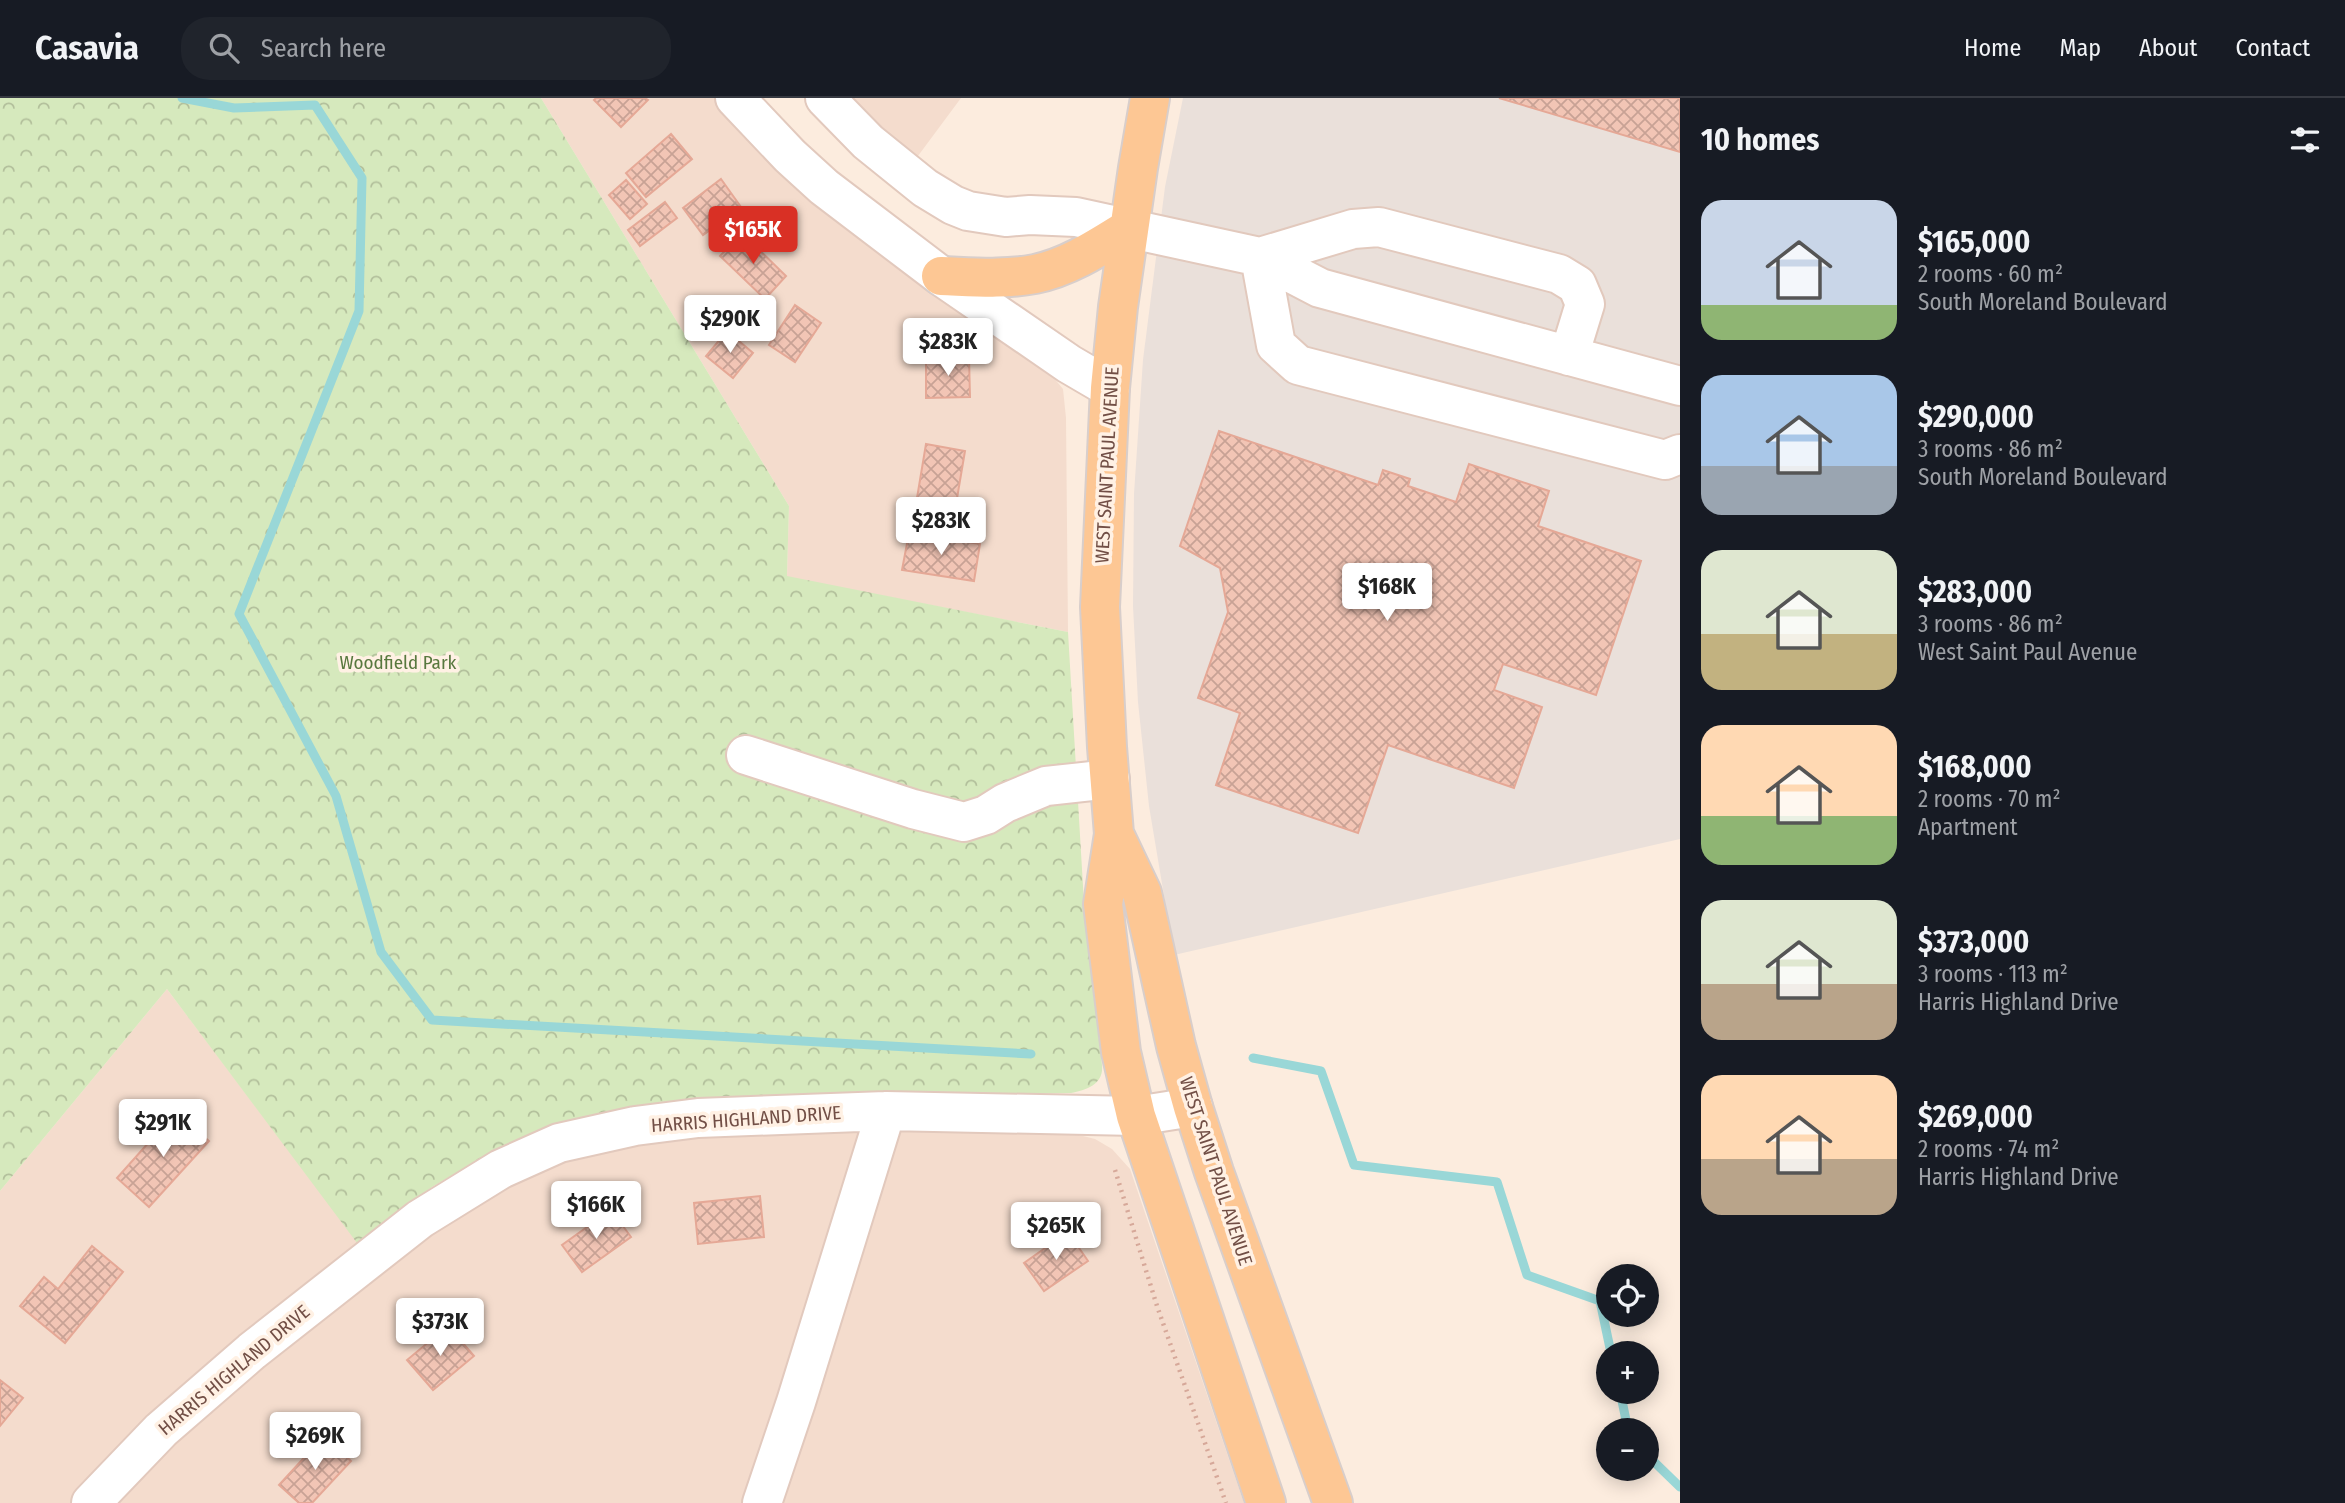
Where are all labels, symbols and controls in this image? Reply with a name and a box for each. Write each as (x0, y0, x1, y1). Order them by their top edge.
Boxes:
search box (181, 17, 671, 80)
text: Casavia (35, 28, 139, 68)
icon: search (205, 29, 243, 67)
text: Search here (261, 33, 386, 64)
text: Home (1964, 34, 2021, 62)
text: Map (2059, 34, 2101, 62)
text: About (2139, 34, 2197, 62)
text: Contact (2235, 34, 2310, 62)
icon: filters (2286, 121, 2324, 159)
text: 10 homes (1701, 122, 1819, 158)
pin: $165K (704, 206, 802, 266)
text: $165K (725, 215, 781, 243)
text: $165,000 (1918, 224, 2030, 260)
icon: home (1757, 228, 1841, 312)
text: 2 rooms · 60 m² (1918, 260, 2063, 288)
text: South Moreland Boulevard (1918, 288, 2168, 316)
pin: $290K (681, 296, 779, 355)
text: $290K (700, 304, 760, 332)
pin: $283K (899, 318, 997, 378)
text: $283K (919, 327, 977, 355)
street label: WEST SAINT PAUL AVENUE (1090, 366, 1124, 564)
text: $290,000 (1918, 399, 2034, 435)
icon: home (1757, 403, 1841, 487)
text: 3 rooms · 86 m² (1918, 435, 2063, 463)
text: South Moreland Boulevard (1918, 463, 2168, 491)
pin: $283K (892, 498, 990, 557)
text: $283K (912, 506, 970, 534)
pin: $168K (1338, 564, 1436, 623)
text: $168K (1358, 572, 1416, 600)
text: $283,000 (1918, 574, 2032, 610)
icon: home (1757, 578, 1841, 662)
text: 3 rooms · 86 m² (1918, 610, 2063, 638)
text: West Saint Paul Avenue (1918, 638, 2137, 666)
park label: Woodfield Park (340, 651, 457, 674)
text: $168,000 (1918, 749, 2032, 785)
icon: home (1757, 753, 1841, 837)
text: 2 rooms · 70 m² (1918, 785, 2061, 813)
text: Apartment (1918, 813, 2018, 841)
text: $373,000 (1918, 924, 2029, 960)
icon: home (1757, 928, 1841, 1012)
text: 3 rooms · 113 m² (1918, 960, 2068, 988)
text: Harris Highland Drive (1918, 988, 2119, 1016)
street label: WEST SAINT PAUL AVENUE (1175, 1074, 1257, 1268)
text: $269,000 (1918, 1099, 2033, 1135)
pin: $291K (114, 1100, 212, 1159)
street label: HARRIS HIGHLAND DRIVE (650, 1101, 842, 1137)
icon: home (1757, 1103, 1841, 1187)
text: $291K (135, 1108, 191, 1136)
text: 2 rooms · 74 m² (1918, 1135, 2059, 1163)
text: Harris Highland Drive (1918, 1163, 2119, 1191)
pin: $166K (547, 1182, 645, 1241)
text: $166K (567, 1190, 625, 1218)
pin: $265K (1007, 1202, 1105, 1262)
text: $265K (1027, 1211, 1085, 1239)
map controls (1596, 1264, 1659, 1481)
button: locate (1596, 1264, 1659, 1327)
pin: $373K (391, 1298, 489, 1358)
street label: HARRIS HIGHLAND DRIVE (154, 1300, 314, 1440)
text: $373K (412, 1307, 468, 1335)
button: + (1596, 1341, 1659, 1404)
pin: $269K (266, 1412, 364, 1472)
button: − (1596, 1418, 1659, 1481)
text: $269K (286, 1421, 344, 1449)

